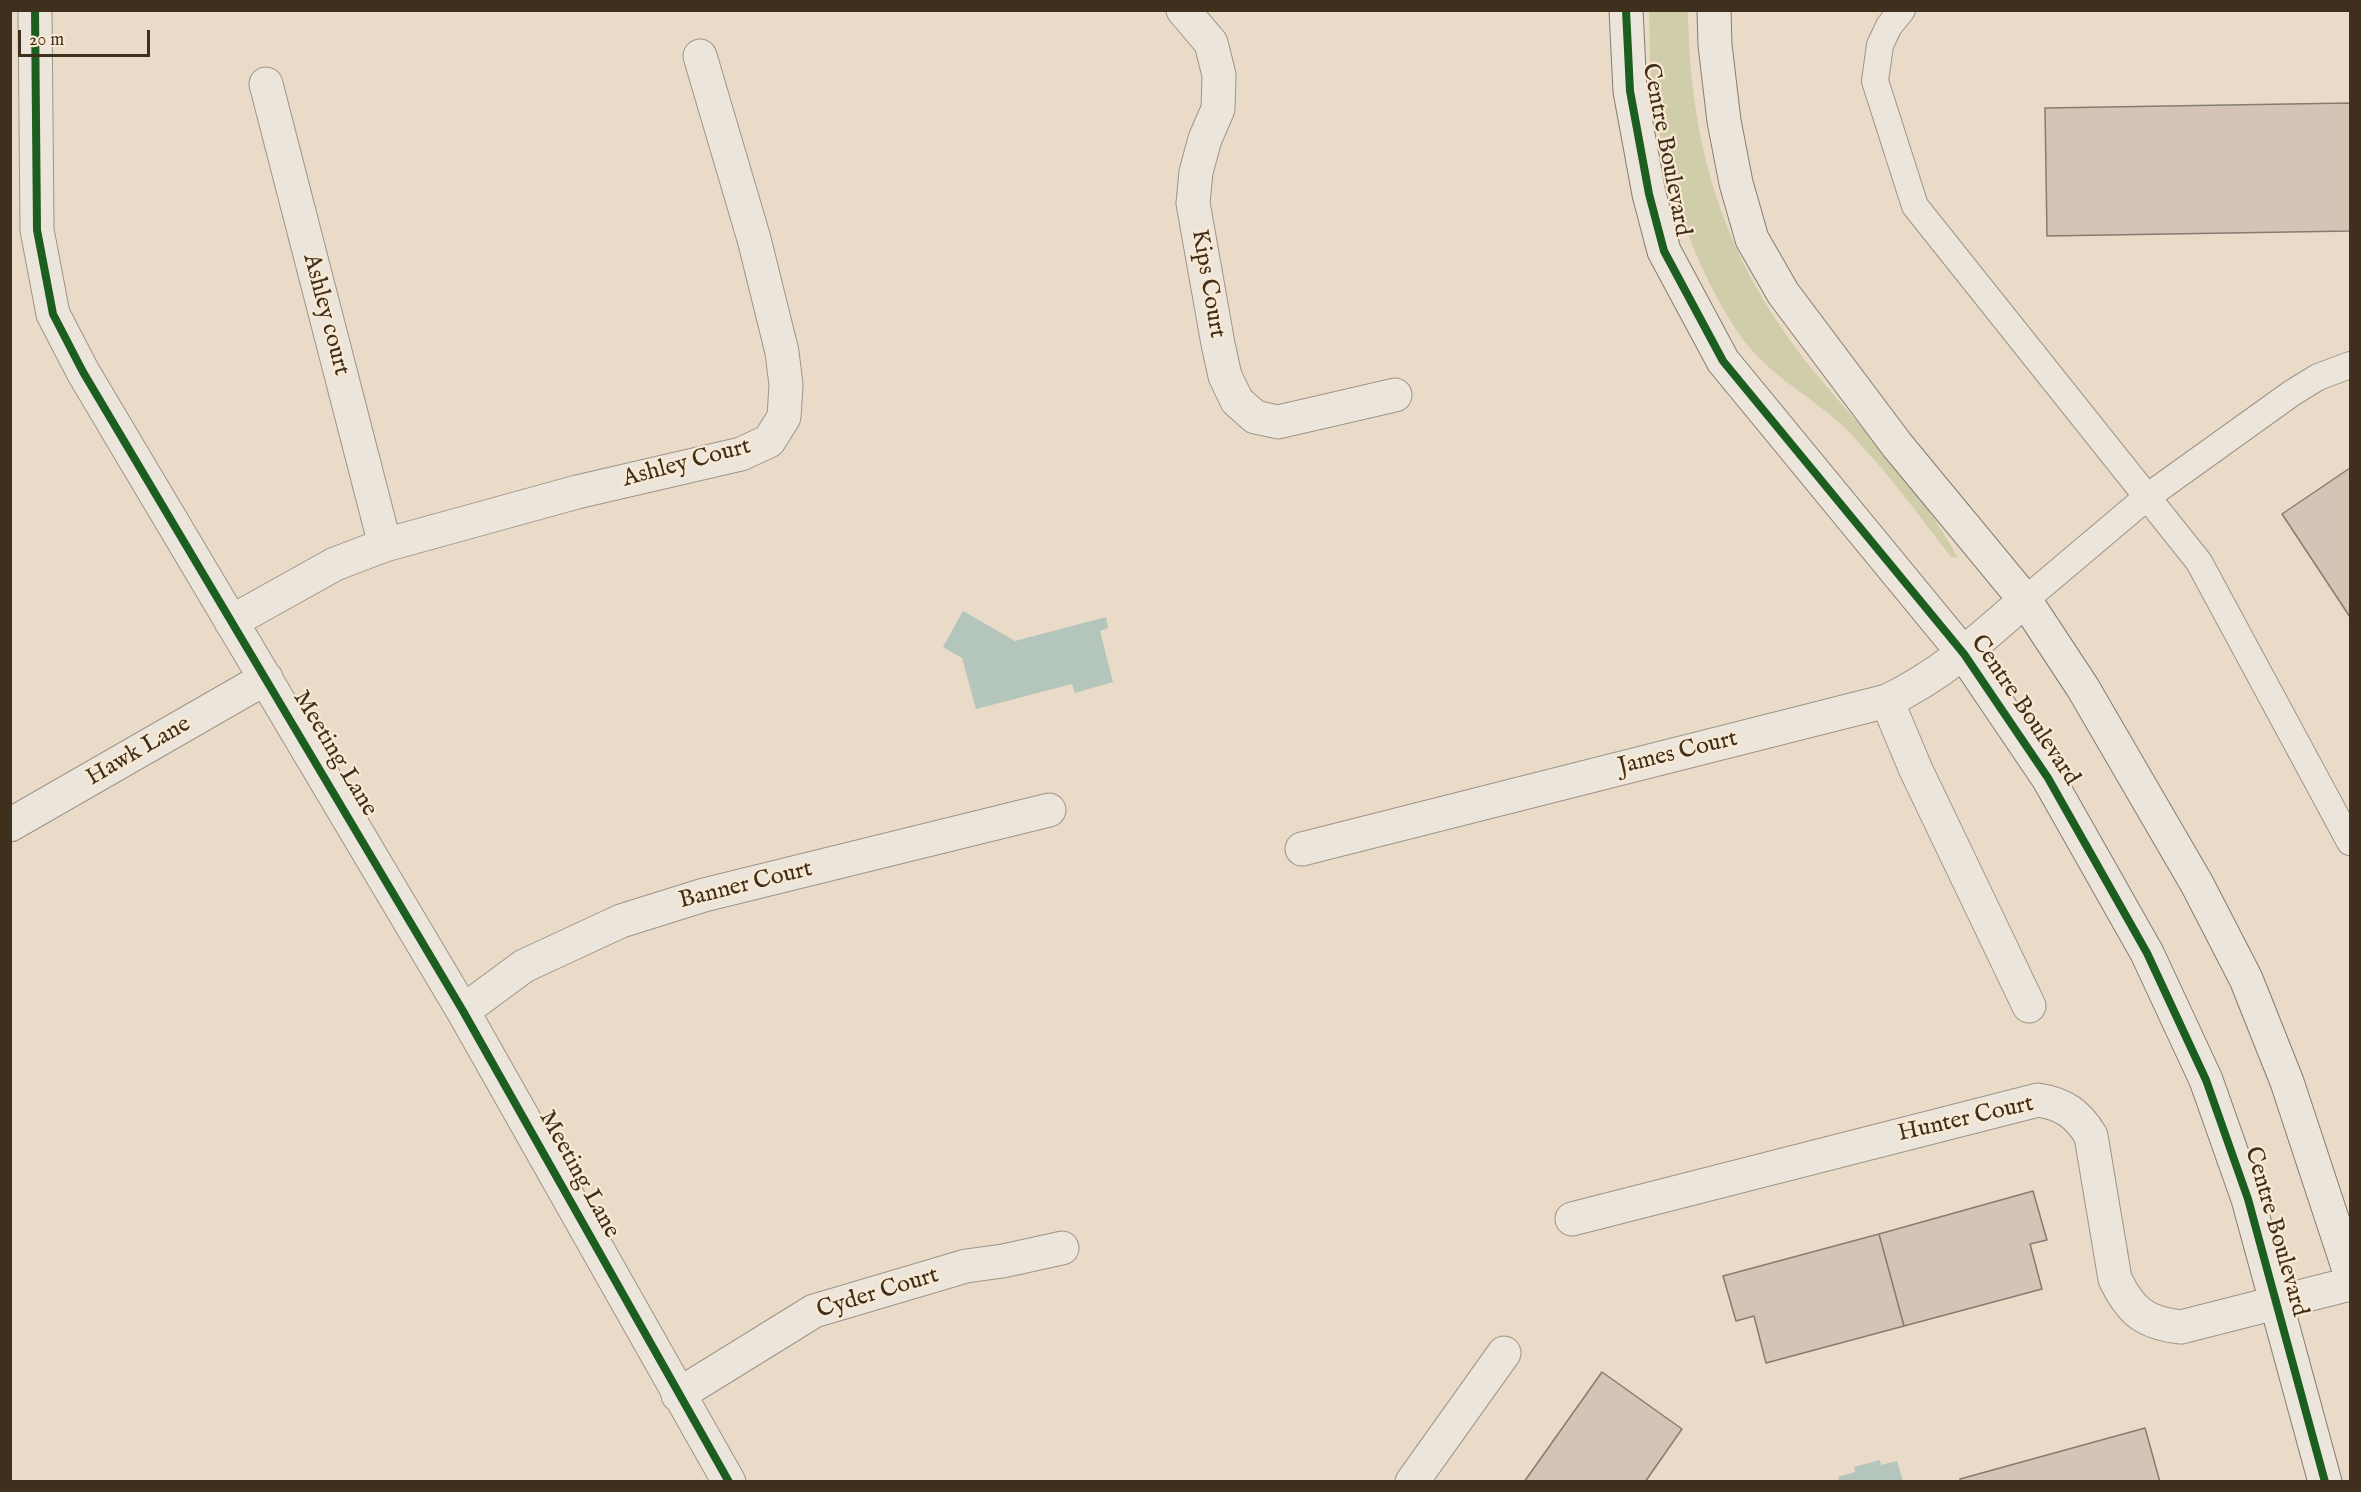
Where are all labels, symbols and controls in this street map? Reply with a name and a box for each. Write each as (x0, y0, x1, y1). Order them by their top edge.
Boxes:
scale bar (21, 18, 153, 56)
text: 20 m (29, 29, 64, 52)
street label: Centre Boulevard (1634, 61, 1696, 239)
street label: Kips Court (1183, 227, 1231, 341)
street label: Ashley court (295, 251, 355, 379)
street label: Ashley Court (620, 433, 754, 495)
street label: Centre Boulevard (1963, 630, 2085, 792)
street label: Meeting Lane (285, 686, 383, 822)
street label: Hawk Lane (82, 711, 196, 793)
street label: James Court (1615, 725, 1741, 783)
street label: Banner Court (676, 856, 816, 916)
street label: Hunter Court (1895, 1090, 2037, 1150)
street label: Meeting Lane (531, 1106, 625, 1244)
street label: Centre Boulevard (2237, 1144, 2313, 1320)
street label: Cyder Court (814, 1262, 942, 1326)

